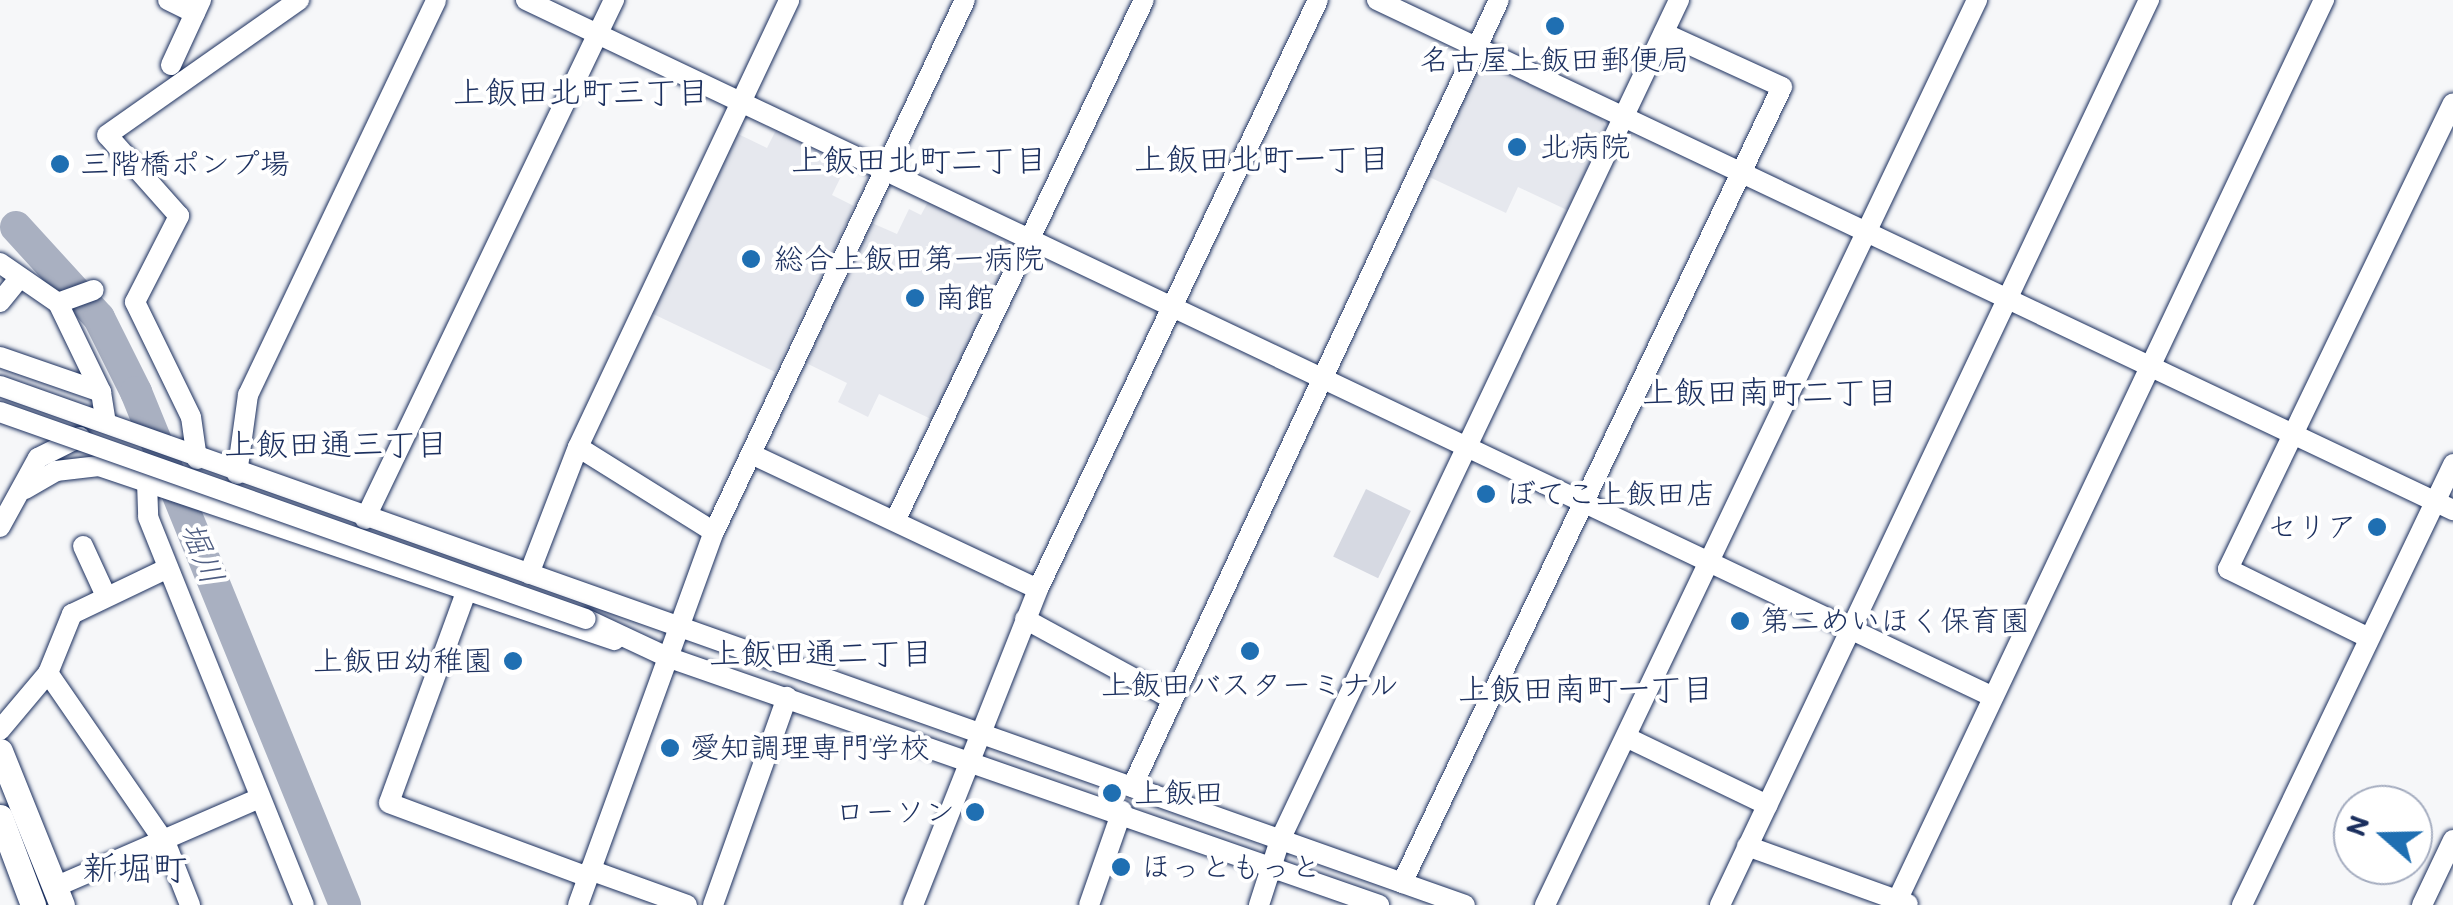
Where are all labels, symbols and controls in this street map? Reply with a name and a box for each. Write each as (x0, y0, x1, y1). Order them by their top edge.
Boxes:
marker: 名古屋上飯田郵便局 (1544, 15, 1566, 37)
place label: 名古屋上飯田郵便局 (1420, 42, 1690, 78)
district label: 上飯田北町三丁目 (453, 73, 709, 111)
place label: 北病院 (1540, 129, 1630, 165)
marker: 北病院 (1504, 134, 1530, 160)
district label: 上飯田北町一丁目 (1134, 140, 1390, 178)
district label: 上飯田北町二丁目 (791, 141, 1047, 179)
place label: 三階橋ポンプ場 (80, 146, 290, 182)
marker: 三階橋ポンプ場 (49, 153, 71, 175)
place label: 総合上飯田第一病院 (774, 241, 1044, 277)
marker: 総合上飯田第一病院 (738, 246, 764, 272)
place label: 南館 (935, 280, 995, 316)
marker: 南館 (904, 287, 926, 309)
district label: 上飯田南町二丁目 (1642, 373, 1898, 411)
district label: 上飯田通三丁目 (224, 425, 448, 463)
place label: ぼてこ上飯田店 (1506, 476, 1716, 512)
marker: ぼてこ上飯田店 (1475, 483, 1497, 505)
place label: セリア (2267, 509, 2357, 545)
water label: 堀川 (172, 516, 232, 590)
marker: セリア (2366, 516, 2388, 538)
place label: 第二めいほく保育園 (1760, 603, 2030, 639)
marker: 第二めいほく保育園 (1729, 610, 1751, 632)
district label: 上飯田通二丁目 (709, 634, 933, 672)
marker: 上飯田バスターミナル (1239, 640, 1261, 662)
place label: 上飯田幼稚園 (313, 643, 493, 679)
marker: 上飯田幼稚園 (502, 650, 524, 672)
place label: 上飯田バスターミナル (1100, 667, 1400, 703)
district label: 上飯田南町一丁目 (1458, 670, 1714, 708)
place label: 愛知調理専門学校 (690, 730, 930, 766)
marker: 愛知調理専門学校 (659, 737, 681, 759)
place label: 上飯田 (1134, 775, 1224, 811)
marker: 上飯田 (1099, 780, 1125, 806)
north arrow (2333, 785, 2433, 885)
place label: ローソン (835, 794, 955, 830)
marker: ローソン (964, 801, 986, 823)
text: N (2337, 811, 2376, 840)
district label: 新堀町 (83, 847, 187, 889)
place label: ほっともっと (1141, 849, 1321, 885)
marker: ほっともっと (1110, 856, 1132, 878)

